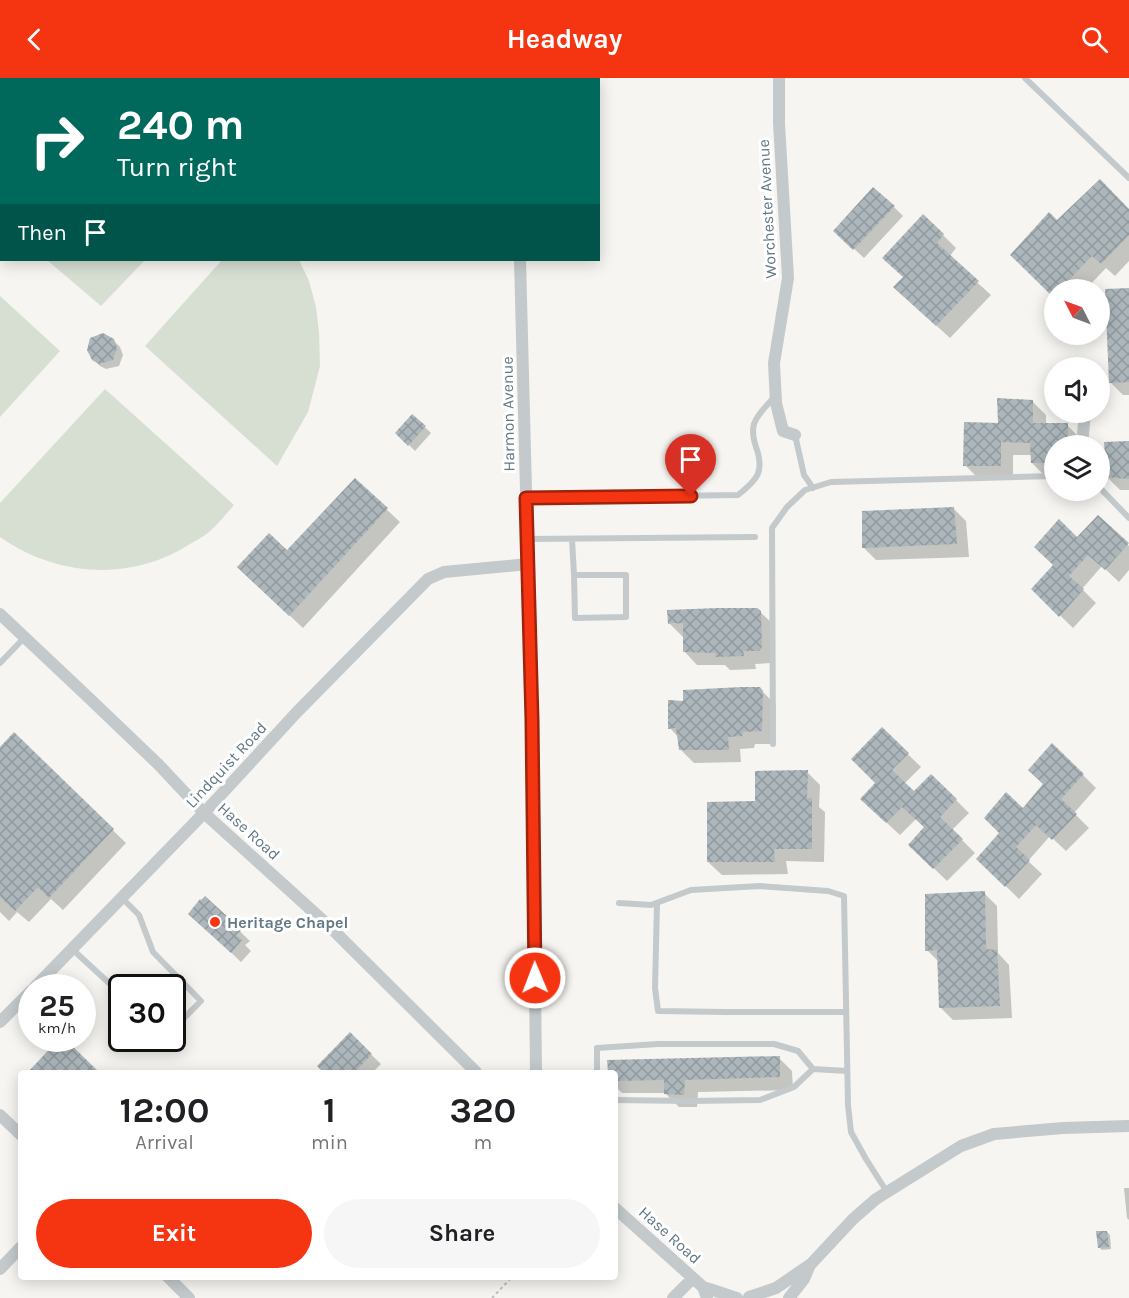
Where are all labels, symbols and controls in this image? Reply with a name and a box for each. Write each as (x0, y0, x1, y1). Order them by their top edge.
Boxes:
icon: back (18, 23, 51, 56)
text: Headway (507, 23, 622, 55)
icon: search (1078, 23, 1111, 56)
text: 240 m (117, 100, 244, 150)
icon: right (18, 102, 96, 180)
street label: Worchester Avenue (754, 139, 780, 279)
text: Turn right (117, 151, 237, 183)
icon: arrive (79, 216, 112, 249)
text: Then (18, 220, 67, 246)
north arrow (1044, 279, 1110, 345)
map controls (1044, 279, 1110, 501)
street label: Harmon Avenue (497, 356, 519, 472)
button: sound (1044, 357, 1110, 423)
pin (665, 434, 716, 496)
button: layers (1044, 435, 1110, 501)
icon: arrive (674, 443, 707, 476)
street label: Lindquist Road (181, 718, 271, 812)
street label: Hase Road (214, 798, 284, 864)
place label: Heritage Chapel (227, 913, 348, 932)
marker: Heritage Chapel (208, 915, 222, 929)
position arrow (503, 946, 567, 1010)
speed limit sign: 30 (108, 974, 186, 1052)
text: 25 (39, 988, 75, 1024)
text: km/h (38, 1019, 76, 1037)
text: 12:00 (120, 1089, 209, 1131)
text: 1 (323, 1089, 336, 1131)
text: 320 (449, 1089, 516, 1131)
text: Arrival (135, 1131, 194, 1154)
text: min (311, 1131, 348, 1154)
text: m (474, 1131, 492, 1154)
button: Exit (36, 1199, 312, 1268)
button: Share (324, 1199, 600, 1268)
street label: Hase Road (635, 1202, 705, 1268)

